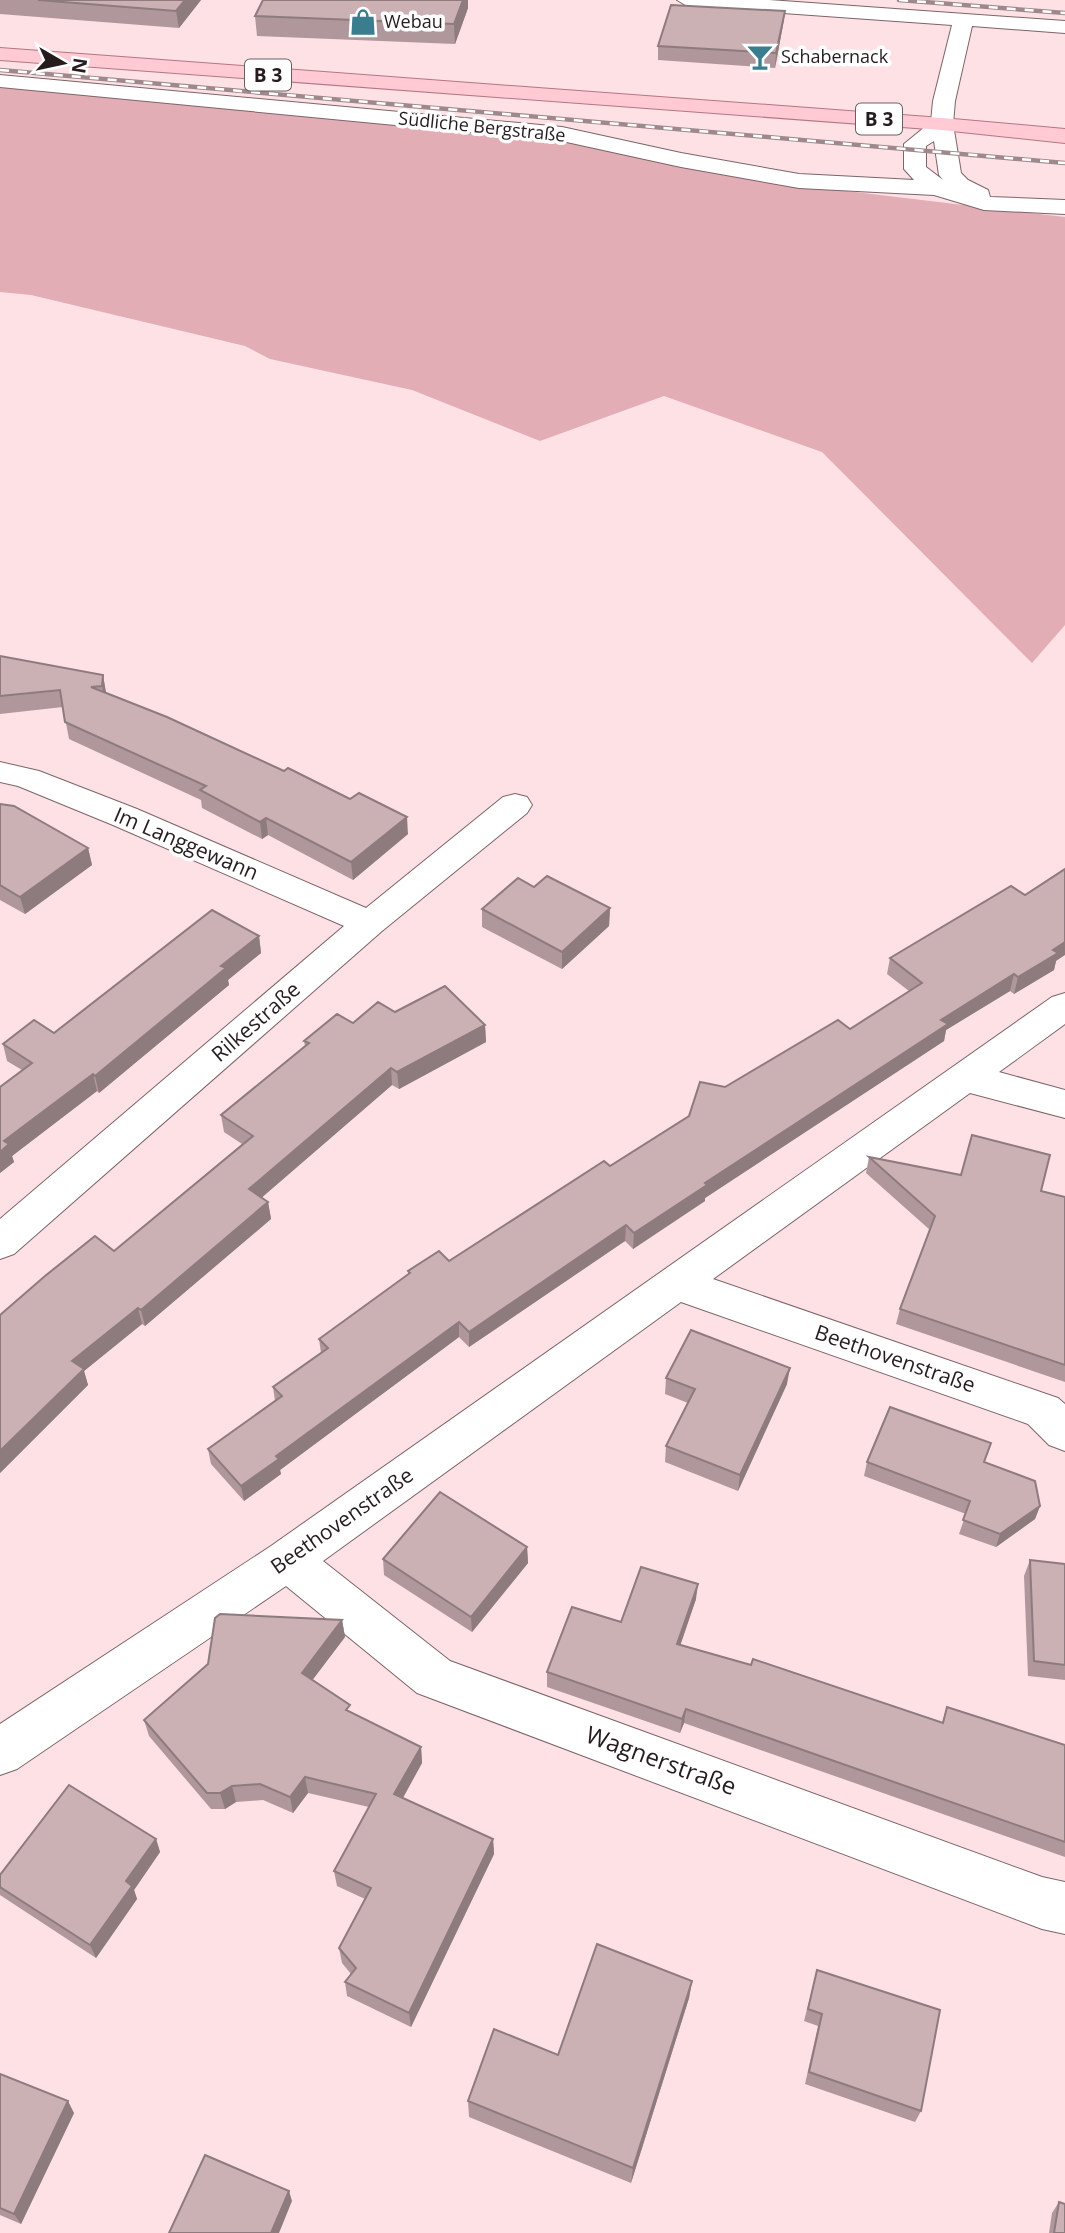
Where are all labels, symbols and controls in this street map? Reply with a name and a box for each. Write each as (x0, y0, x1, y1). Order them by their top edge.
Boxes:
shop icon: Webau (348, 7, 378, 37)
place label: Webau (384, 9, 443, 33)
north arrow (28, 28, 98, 98)
bar icon: Schabernack (745, 42, 775, 72)
place label: Schabernack (781, 44, 889, 68)
text: N (66, 56, 94, 75)
road number: B 3 (245, 60, 291, 90)
road number: B 3 (856, 104, 902, 134)
street label: Südliche Bergstraße (397, 105, 567, 147)
street label: Im Langgewann (110, 800, 263, 886)
street label: Rilkestraße (205, 975, 306, 1068)
street label: Beethovenstraße (811, 1317, 979, 1399)
street label: Beethovenstraße (265, 1461, 418, 1580)
street label: Wagnerstraße (582, 1717, 741, 1802)

